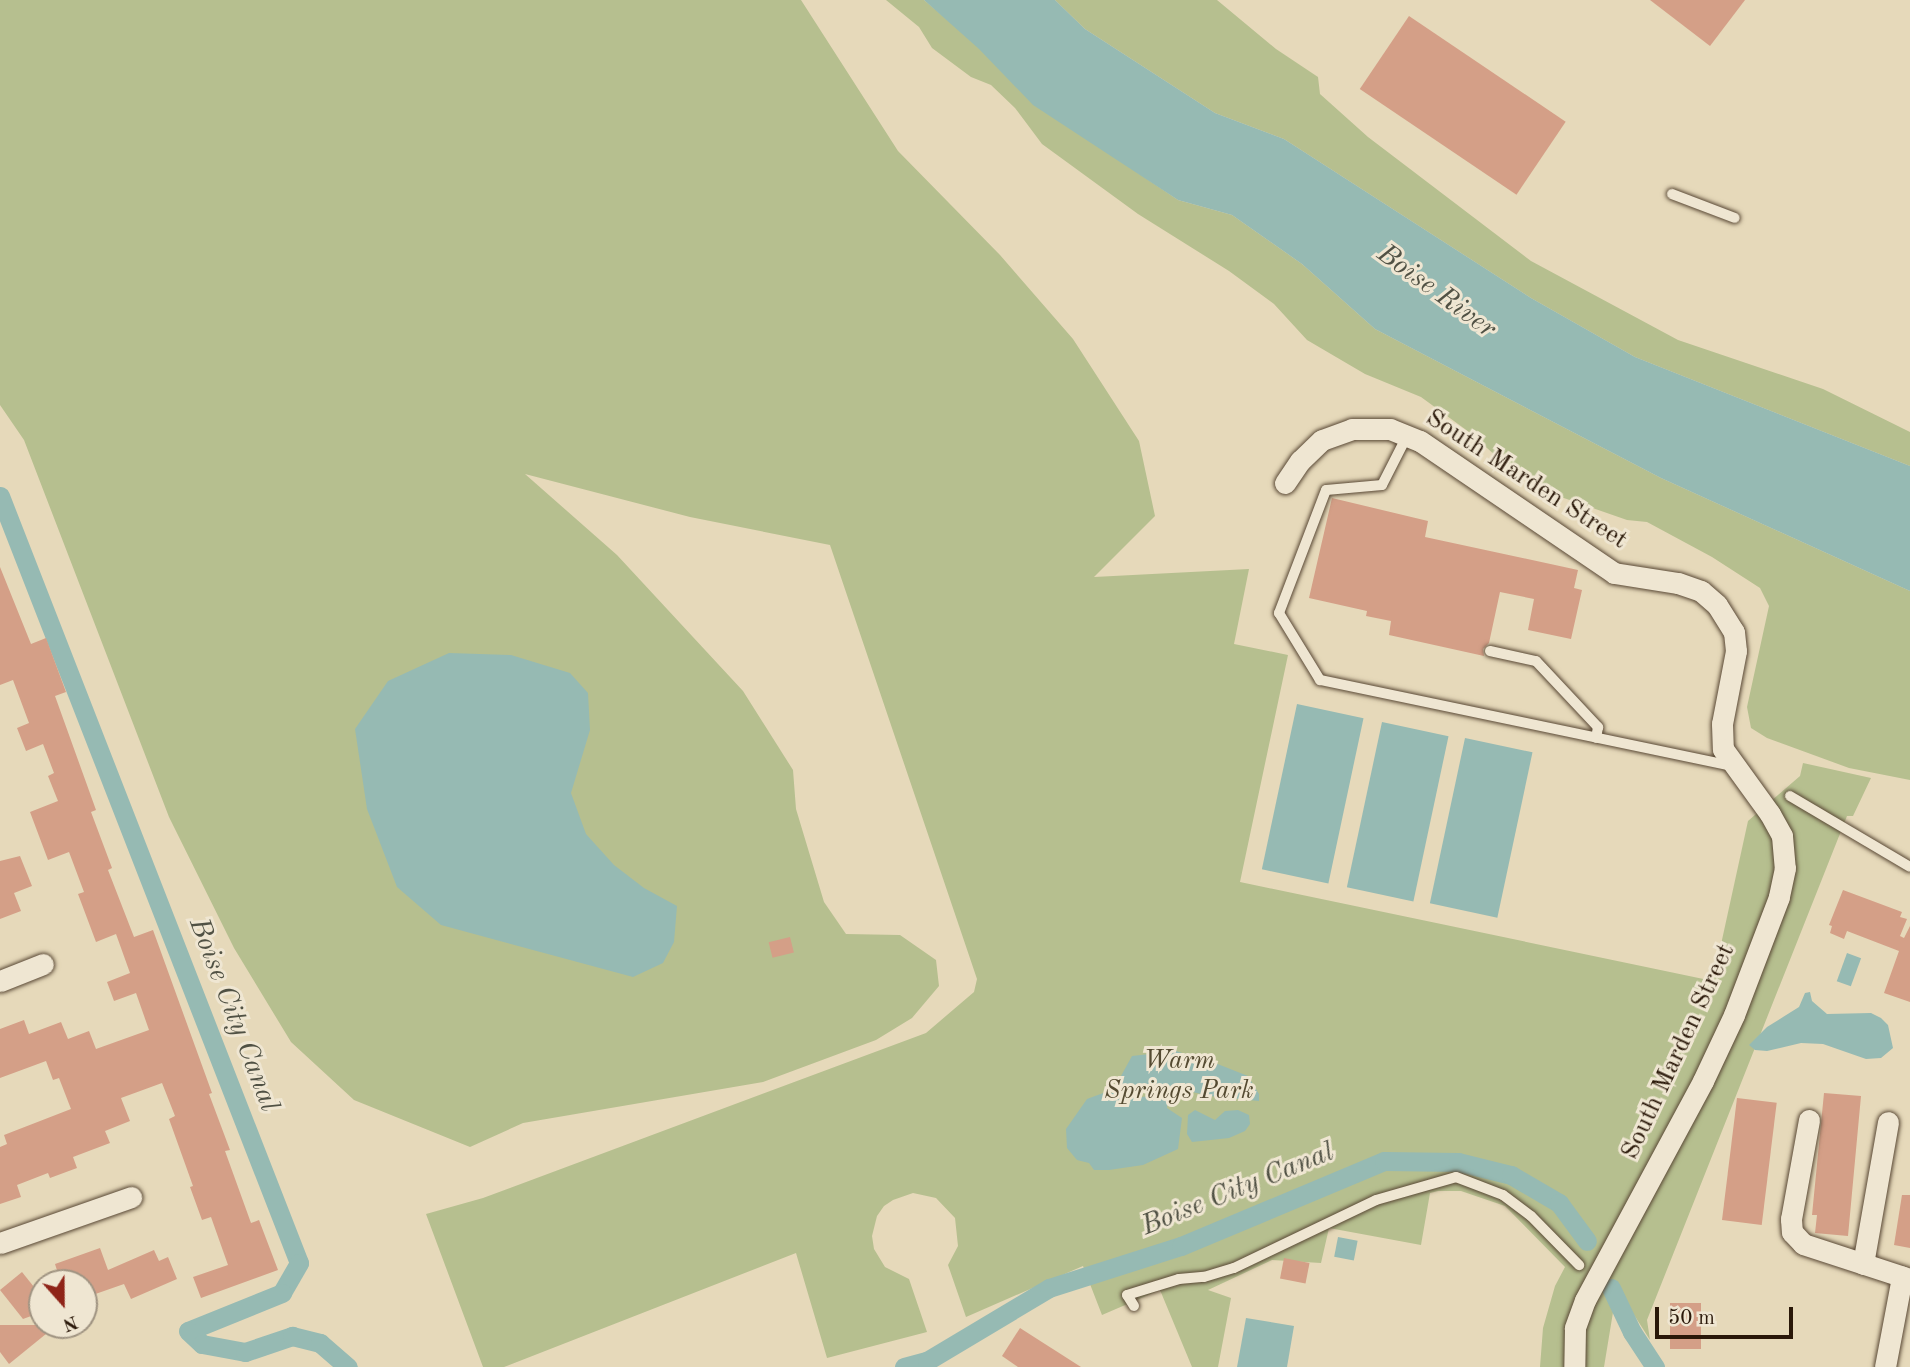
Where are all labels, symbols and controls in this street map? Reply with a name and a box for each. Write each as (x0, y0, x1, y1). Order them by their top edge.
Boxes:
water label: Boise River (1370, 238, 1502, 346)
street label: South Marden Street (1419, 403, 1633, 557)
water label: Boise City Canal (181, 913, 285, 1117)
street label: South Marden Street (1615, 939, 1743, 1165)
park label: Warm Springs Park (1104, 1046, 1254, 1108)
water label: Boise City Canal (1137, 1136, 1339, 1244)
north arrow (28, 1269, 98, 1339)
scale bar (1658, 1294, 1796, 1338)
text: 50 m (1668, 1308, 1715, 1329)
text: N (60, 1311, 80, 1334)

